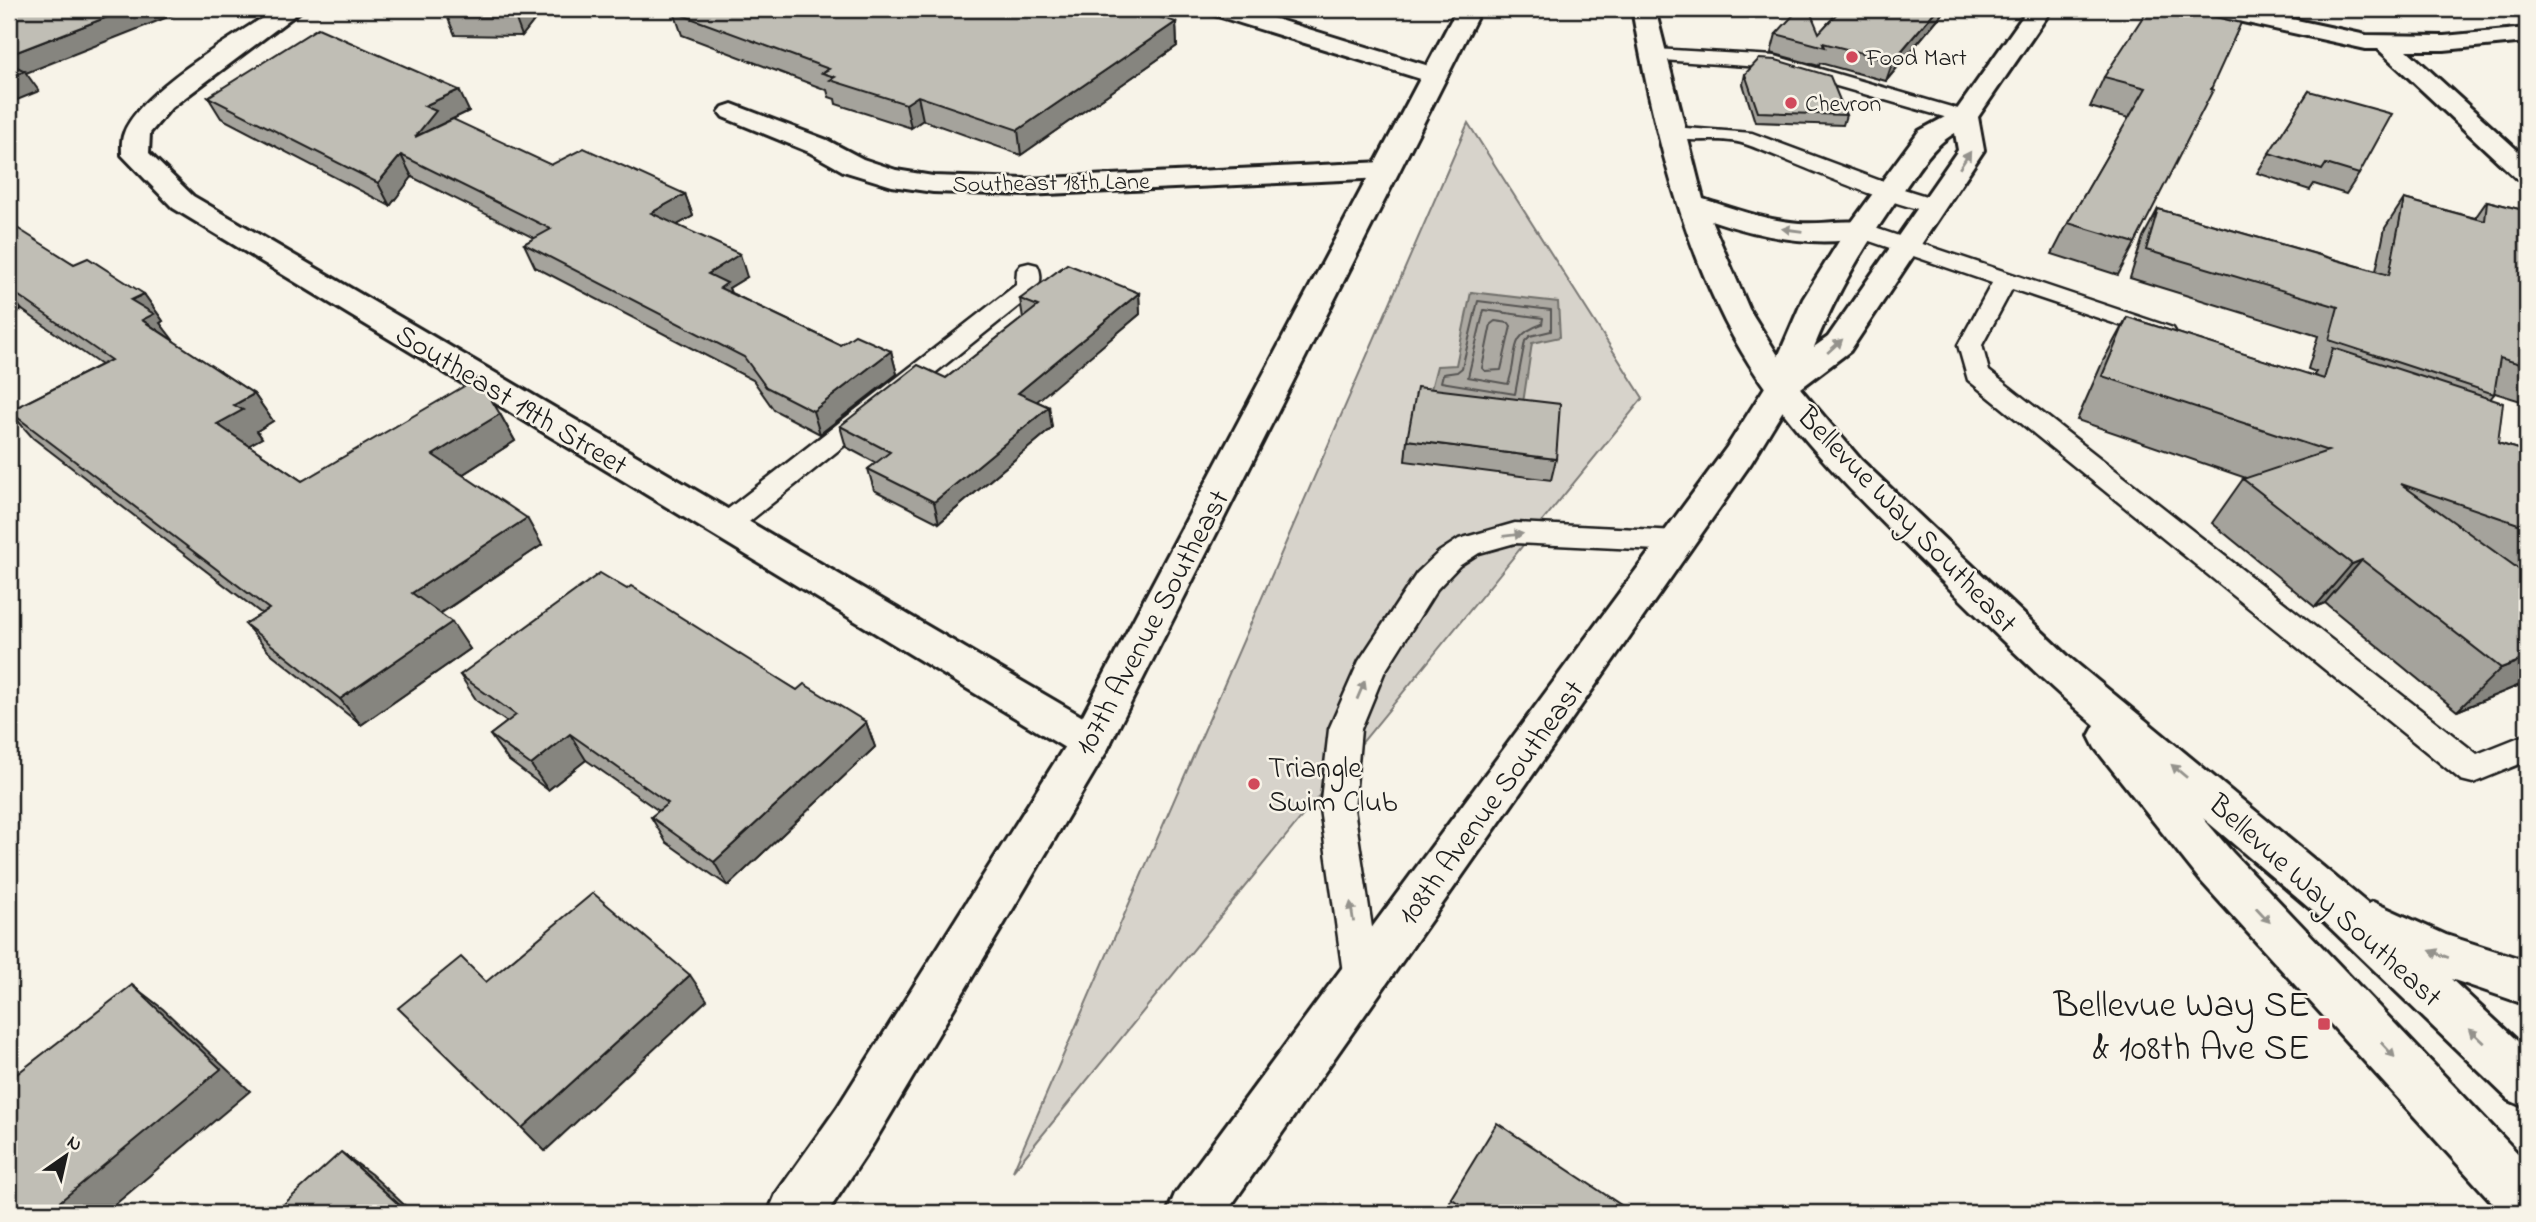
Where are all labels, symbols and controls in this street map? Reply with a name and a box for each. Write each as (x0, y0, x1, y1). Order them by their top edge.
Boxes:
place label: Food Mart (1865, 42, 1967, 77)
marker: Food Mart (1844, 49, 1860, 65)
place label: Chevron (1805, 88, 1881, 123)
marker: Chevron (1783, 95, 1799, 111)
one-way arrow (1958, 150, 1971, 169)
street label: Southeast 18th Lane (952, 165, 1150, 204)
one-way arrow (1780, 225, 1802, 236)
street label: Southeast 19th Street (386, 315, 635, 489)
one-way arrow (1826, 338, 1844, 354)
street label: Bellevue Way Southeast (1785, 397, 2026, 645)
street label: 107th Avenue Southeast (1065, 483, 1242, 764)
one-way arrow (1502, 530, 1524, 541)
street label: 108th Avenue Southeast (1388, 672, 1597, 936)
one-way arrow (1356, 679, 1367, 700)
place label: Triangle Swim Club (1268, 748, 1398, 826)
one-way arrow (2171, 764, 2188, 779)
marker: Triangle Swim Club (1246, 776, 1262, 792)
street label: Bellevue Way Southeast (2196, 784, 2451, 1019)
one-way arrow (1346, 901, 1357, 923)
one-way arrow (2254, 906, 2270, 923)
one-way arrow (2429, 948, 2450, 959)
place label: Bellevue Way SE & 108th Ave SE (2053, 980, 2310, 1077)
marker: Bellevue Way SE & 108th Ave SE (2316, 1016, 2332, 1032)
one-way arrow (2469, 1028, 2486, 1045)
one-way arrow (2380, 1041, 2396, 1059)
north arrow (32, 1120, 102, 1190)
text: N (61, 1129, 87, 1159)

